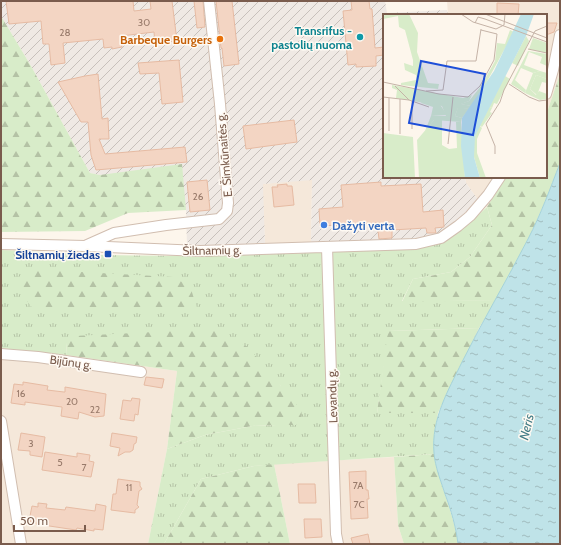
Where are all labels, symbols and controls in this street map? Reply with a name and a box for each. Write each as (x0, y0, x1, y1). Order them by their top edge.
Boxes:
inset map (383, 14, 547, 178)
house number: 30 (138, 16, 150, 29)
place label: Transrifus - pastolių nuoma (271, 23, 352, 52)
house number: 28 (59, 26, 71, 39)
place label: Barbeque Burgers (120, 32, 212, 47)
marker: Transrifus - pastolių nuoma (355, 32, 365, 42)
marker: Barbeque Burgers (215, 34, 225, 44)
street label: E. Šimkūnaitės g. (213, 112, 235, 198)
house number: 26 (193, 190, 204, 203)
place label: Dažyti verta (332, 218, 394, 233)
marker: Dažyti verta (319, 220, 329, 230)
street label: Šiltnamių g. (182, 242, 242, 258)
place label: Šiltnamių žiedas (15, 247, 100, 262)
marker: Šiltnamių žiedas (103, 249, 113, 259)
street label: Bijūnų g. (49, 352, 93, 372)
street label: Levandų g. (324, 369, 340, 423)
house number: 16 (17, 387, 26, 400)
house number: 20 (66, 395, 78, 408)
house number: 22 (90, 403, 100, 416)
water label: Neris (515, 412, 537, 442)
house number: 3 (28, 437, 34, 450)
house number: 5 (57, 456, 63, 469)
house number: 7 (81, 461, 87, 474)
house number: 7A (353, 479, 364, 492)
house number: 11 (126, 481, 132, 494)
house number: 7C (353, 498, 365, 511)
scale bar (14, 507, 85, 533)
text: 50 m (20, 513, 48, 528)

